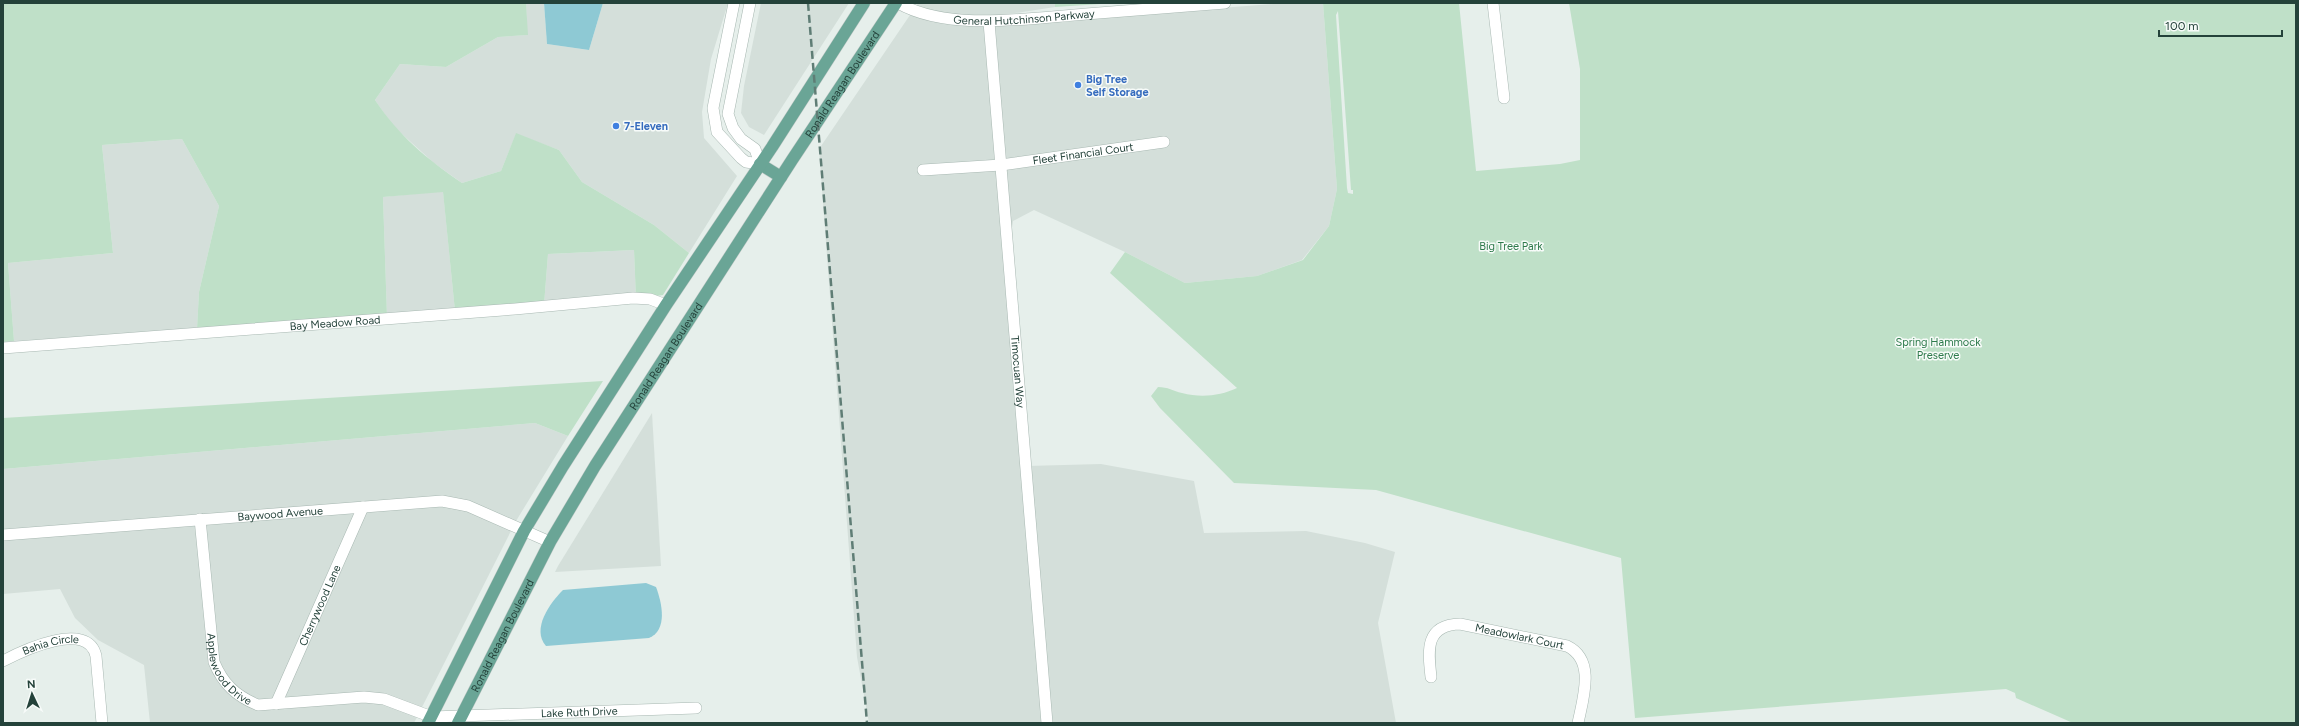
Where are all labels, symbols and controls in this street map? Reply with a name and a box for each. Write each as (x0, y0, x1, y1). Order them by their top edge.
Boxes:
street label: General Hutchinson Parkway (953, 7, 1095, 27)
scale bar (2159, 12, 2282, 38)
text: 100 m (2165, 19, 2199, 33)
street label: Ronald Reagan Boulevard (802, 29, 882, 140)
place label: Big Tree Self Storage (1086, 73, 1149, 99)
marker: Big Tree Self Storage (1073, 80, 1083, 90)
place label: 7-Eleven (624, 120, 668, 133)
marker: 7-Eleven (611, 121, 621, 131)
street label: Fleet Financial Court (1032, 140, 1134, 167)
park label: Big Tree Park (1479, 240, 1543, 253)
street label: Ronald Reagan Boulevard (626, 300, 705, 412)
street label: Bay Meadow Road (289, 313, 381, 333)
street label: Timocuan Way (1008, 335, 1027, 409)
park label: Spring Hammock Preserve (1895, 336, 1981, 362)
street label: Baywood Avenue (237, 504, 323, 523)
street label: Cherrywood Lane (296, 563, 343, 648)
street label: Ronald Reagan Boulevard (468, 577, 537, 694)
street label: Meadowlark Court (1474, 621, 1565, 652)
street label: Bahia Circle (20, 632, 80, 658)
street label: Applewood Drive (205, 632, 254, 708)
north arrow (12, 674, 52, 714)
text: N (27, 678, 36, 691)
street label: Lake Ruth Drive (541, 704, 618, 720)

